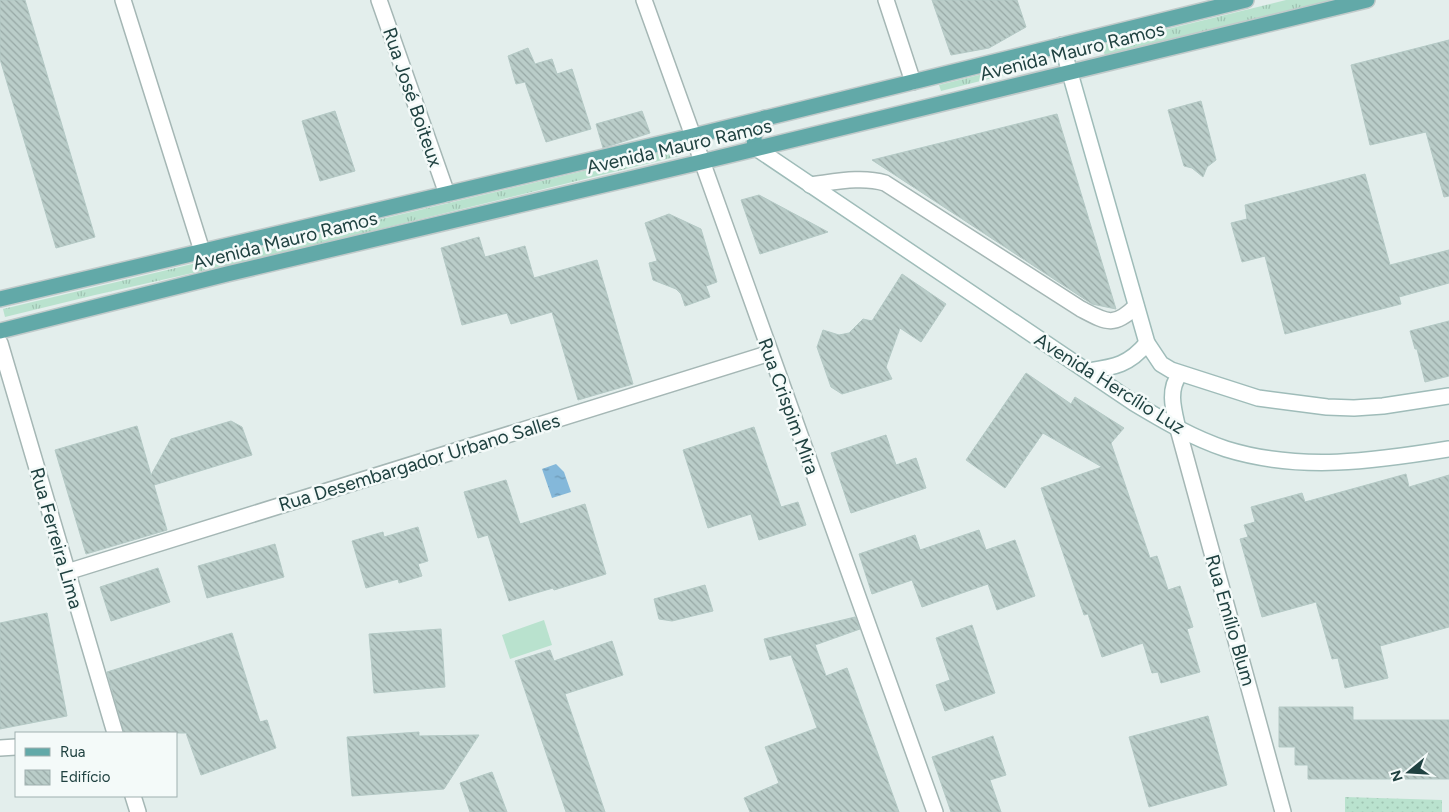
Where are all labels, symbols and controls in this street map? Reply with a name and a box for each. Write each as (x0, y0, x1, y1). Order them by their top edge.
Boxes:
street label: Avenida Mauro Ramos (977, 17, 1167, 86)
street label: Rua José Boiteux (378, 24, 447, 170)
street label: Avenida Mauro Ramos (584, 114, 774, 179)
street label: Avenida Mauro Ramos (190, 206, 380, 275)
street label: Avenida Hercílio Luz (1030, 328, 1189, 439)
street label: Rua Crispim Mira (753, 335, 824, 477)
street label: Rua Desembargador Urbano Salles (276, 409, 563, 516)
street label: Rua Ferreira Lima (25, 465, 88, 612)
street label: Rua Emílio Blum (1201, 552, 1260, 688)
legend (15, 732, 178, 797)
text: Rua (60, 743, 85, 761)
north arrow (1384, 747, 1434, 797)
text: Edifício (60, 768, 111, 786)
text: N (1387, 768, 1407, 784)

